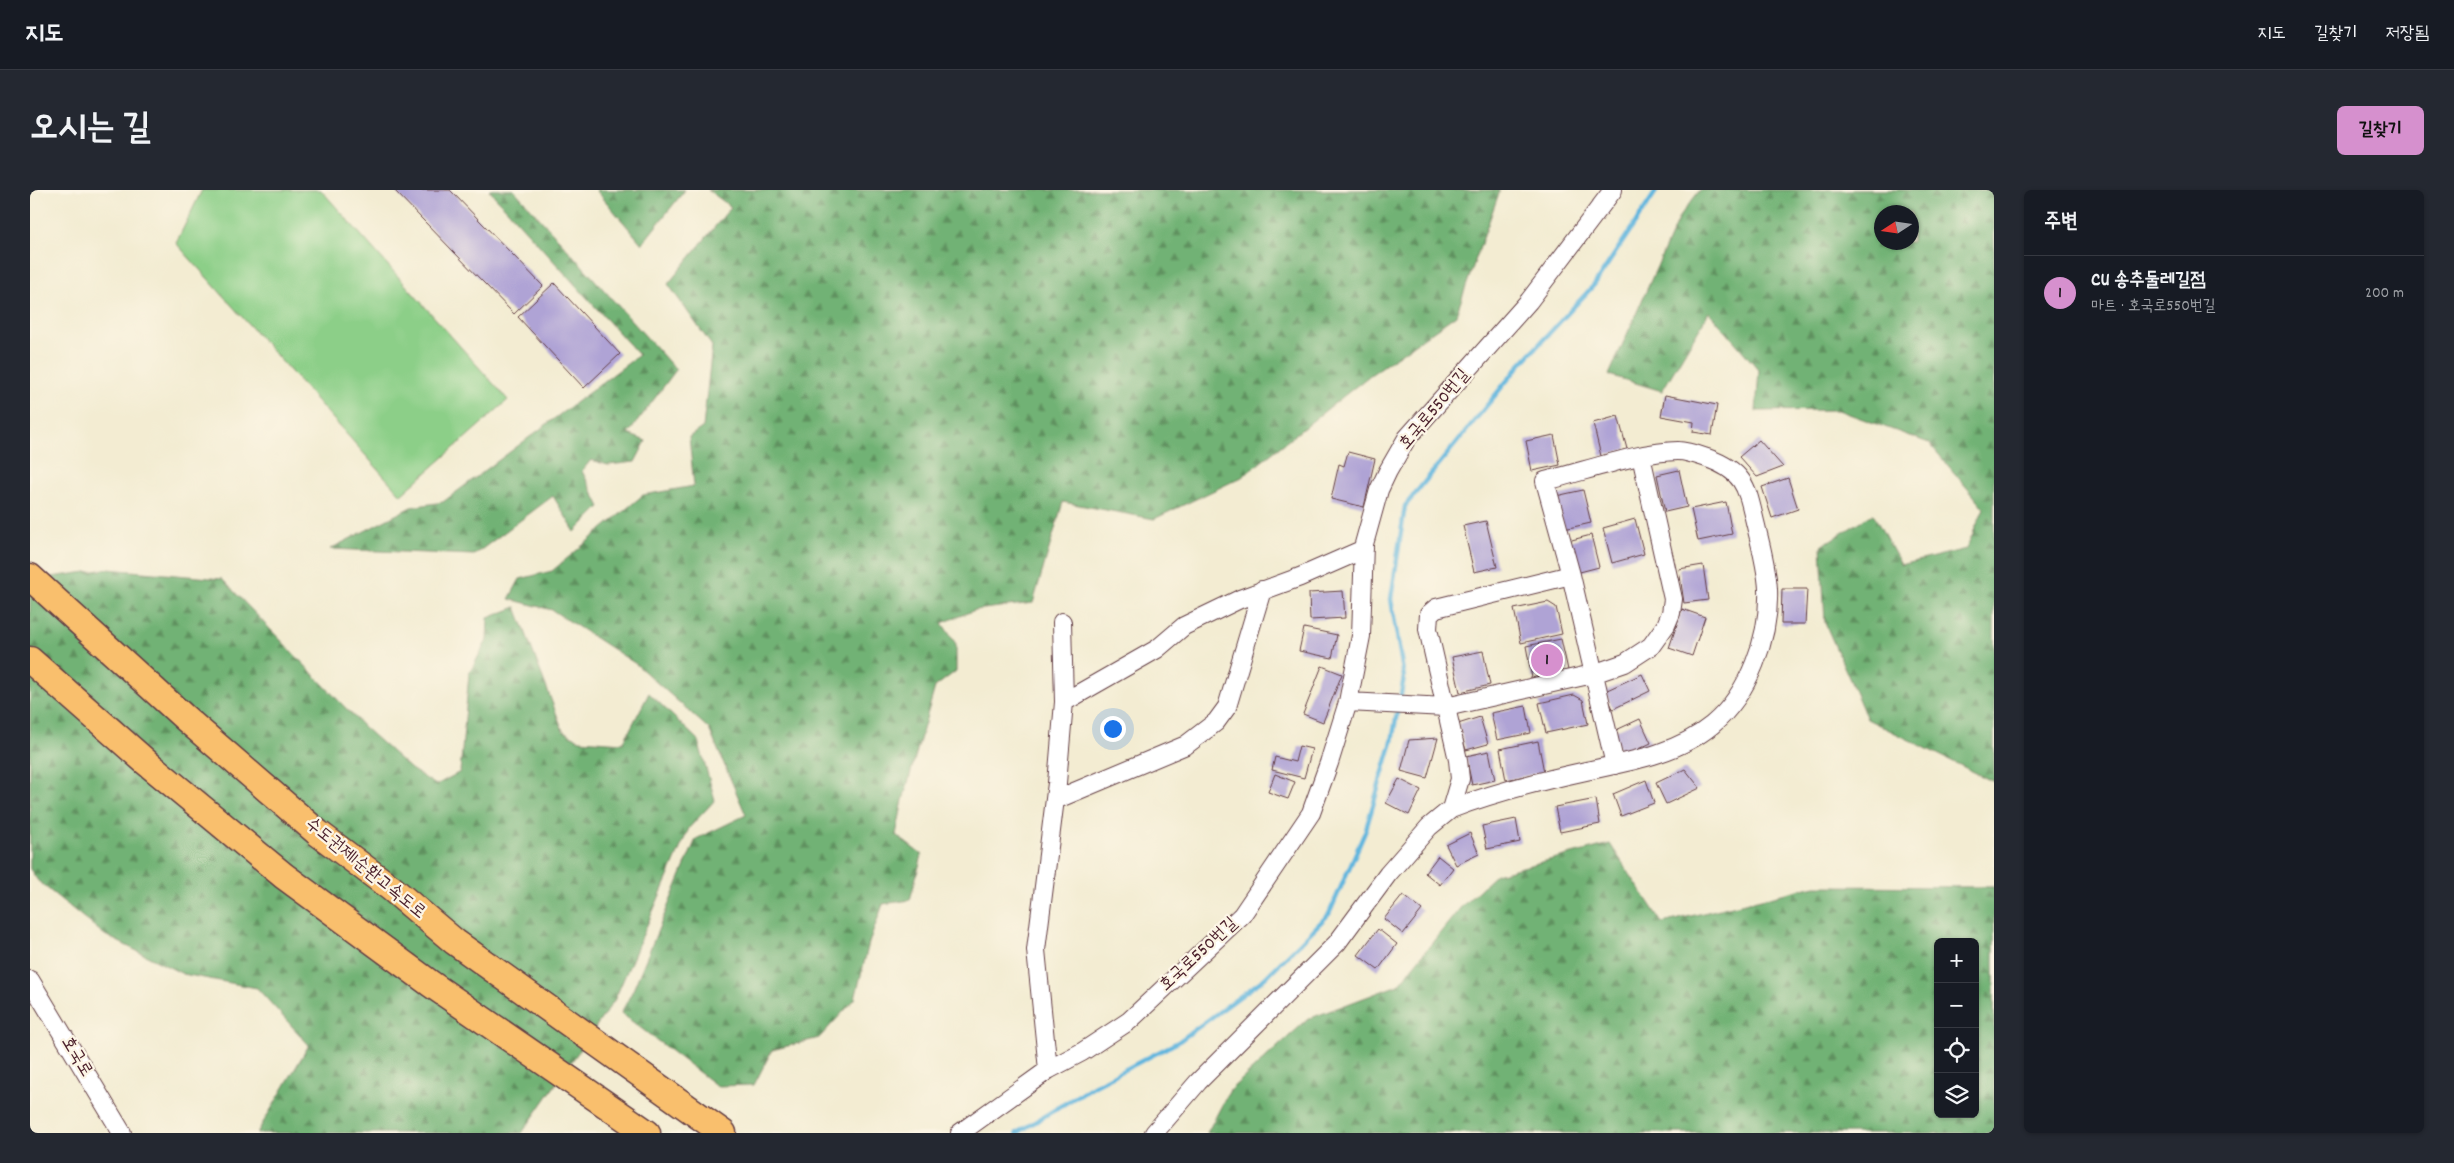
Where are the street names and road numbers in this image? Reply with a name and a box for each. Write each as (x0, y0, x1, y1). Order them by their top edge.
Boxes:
street label: 호국로550번길 (1394, 364, 1477, 456)
street label: 수도권제1순환고속도로 (299, 812, 431, 926)
street label: 호국로550번길 (1154, 912, 1244, 998)
street label: 호국로 (54, 1032, 98, 1082)

